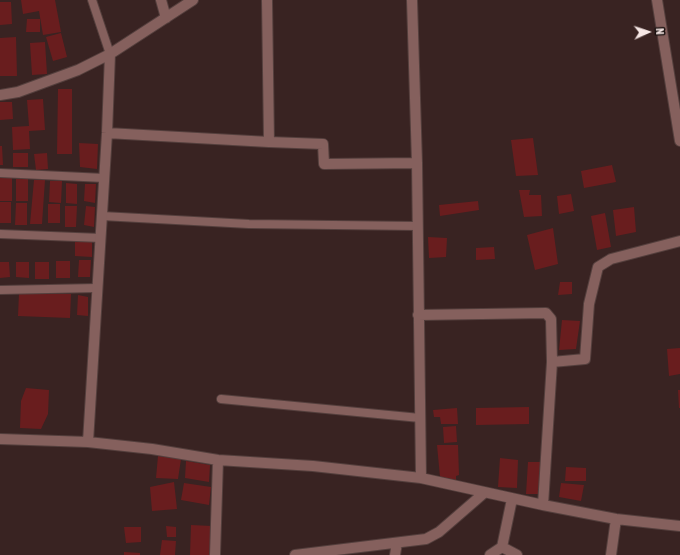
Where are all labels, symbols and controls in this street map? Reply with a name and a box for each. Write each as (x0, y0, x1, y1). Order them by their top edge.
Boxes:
north arrow (628, 12, 668, 52)
text: N (654, 28, 666, 35)

